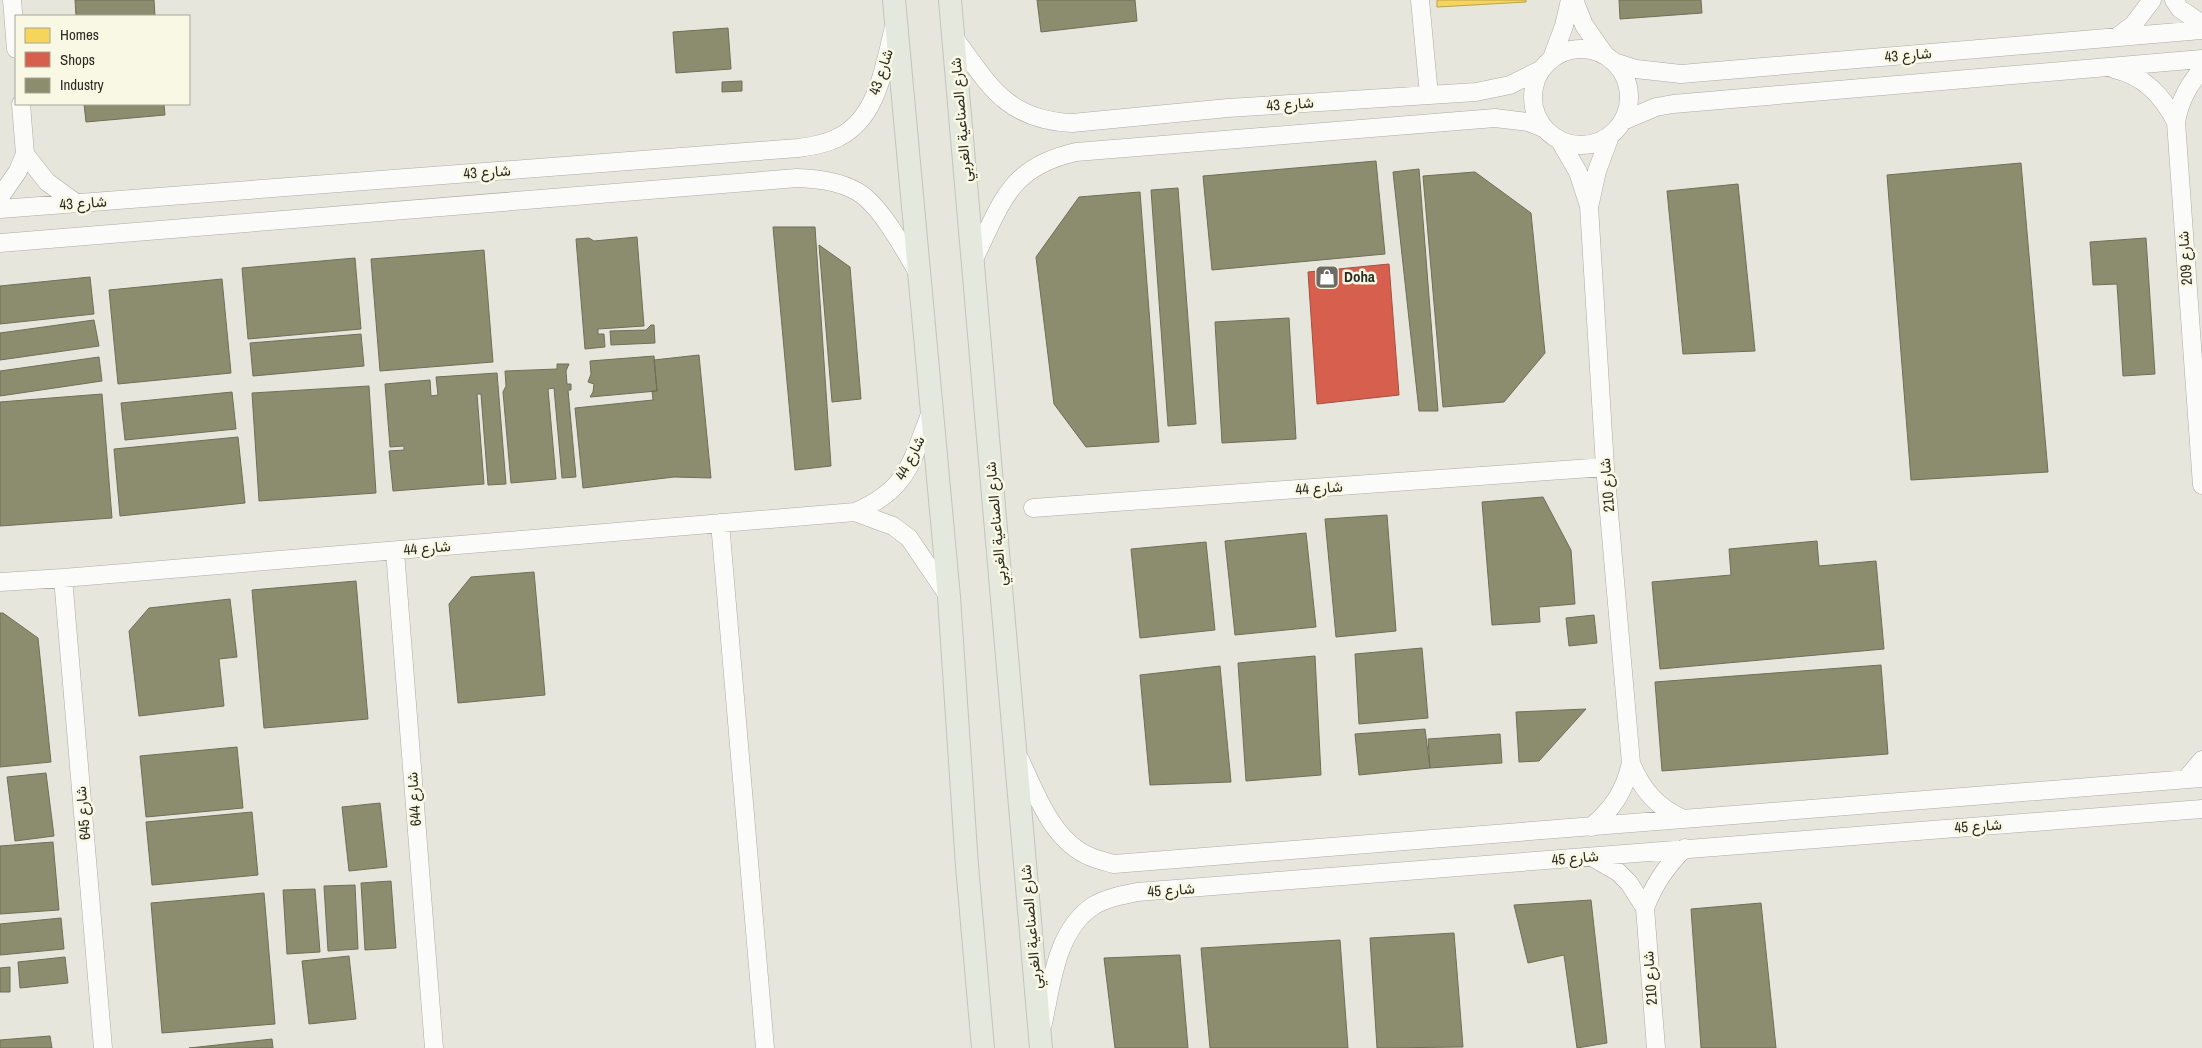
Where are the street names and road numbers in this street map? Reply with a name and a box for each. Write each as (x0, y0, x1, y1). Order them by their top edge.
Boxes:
street label: شارع 43 (1883, 42, 1933, 68)
street label: شارع 43 (863, 46, 899, 98)
street label: شارع الصناعية الغربي (945, 56, 979, 183)
street label: شارع 43 (1266, 91, 1315, 117)
street label: شارع 43 (463, 159, 512, 185)
street label: شارع 43 (59, 190, 108, 216)
street label: شارع 209 (2172, 230, 2198, 286)
street label: شارع 44 (889, 432, 931, 484)
street label: شارع 210 (1594, 457, 1620, 513)
street label: شارع الصناعية الغربي (980, 460, 1014, 587)
street label: شارع 44 (1295, 475, 1344, 501)
street label: شارع 44 (402, 535, 452, 561)
street label: شارع 644 (401, 771, 427, 827)
street label: شارع 645 (70, 785, 96, 841)
street label: شارع 45 (1954, 813, 2003, 839)
street label: شارع 45 (1550, 845, 1600, 871)
street label: شارع الصناعية الغربي (1015, 863, 1049, 990)
street label: شارع 45 (1147, 877, 1196, 903)
street label: شارع 210 (1637, 950, 1663, 1006)

